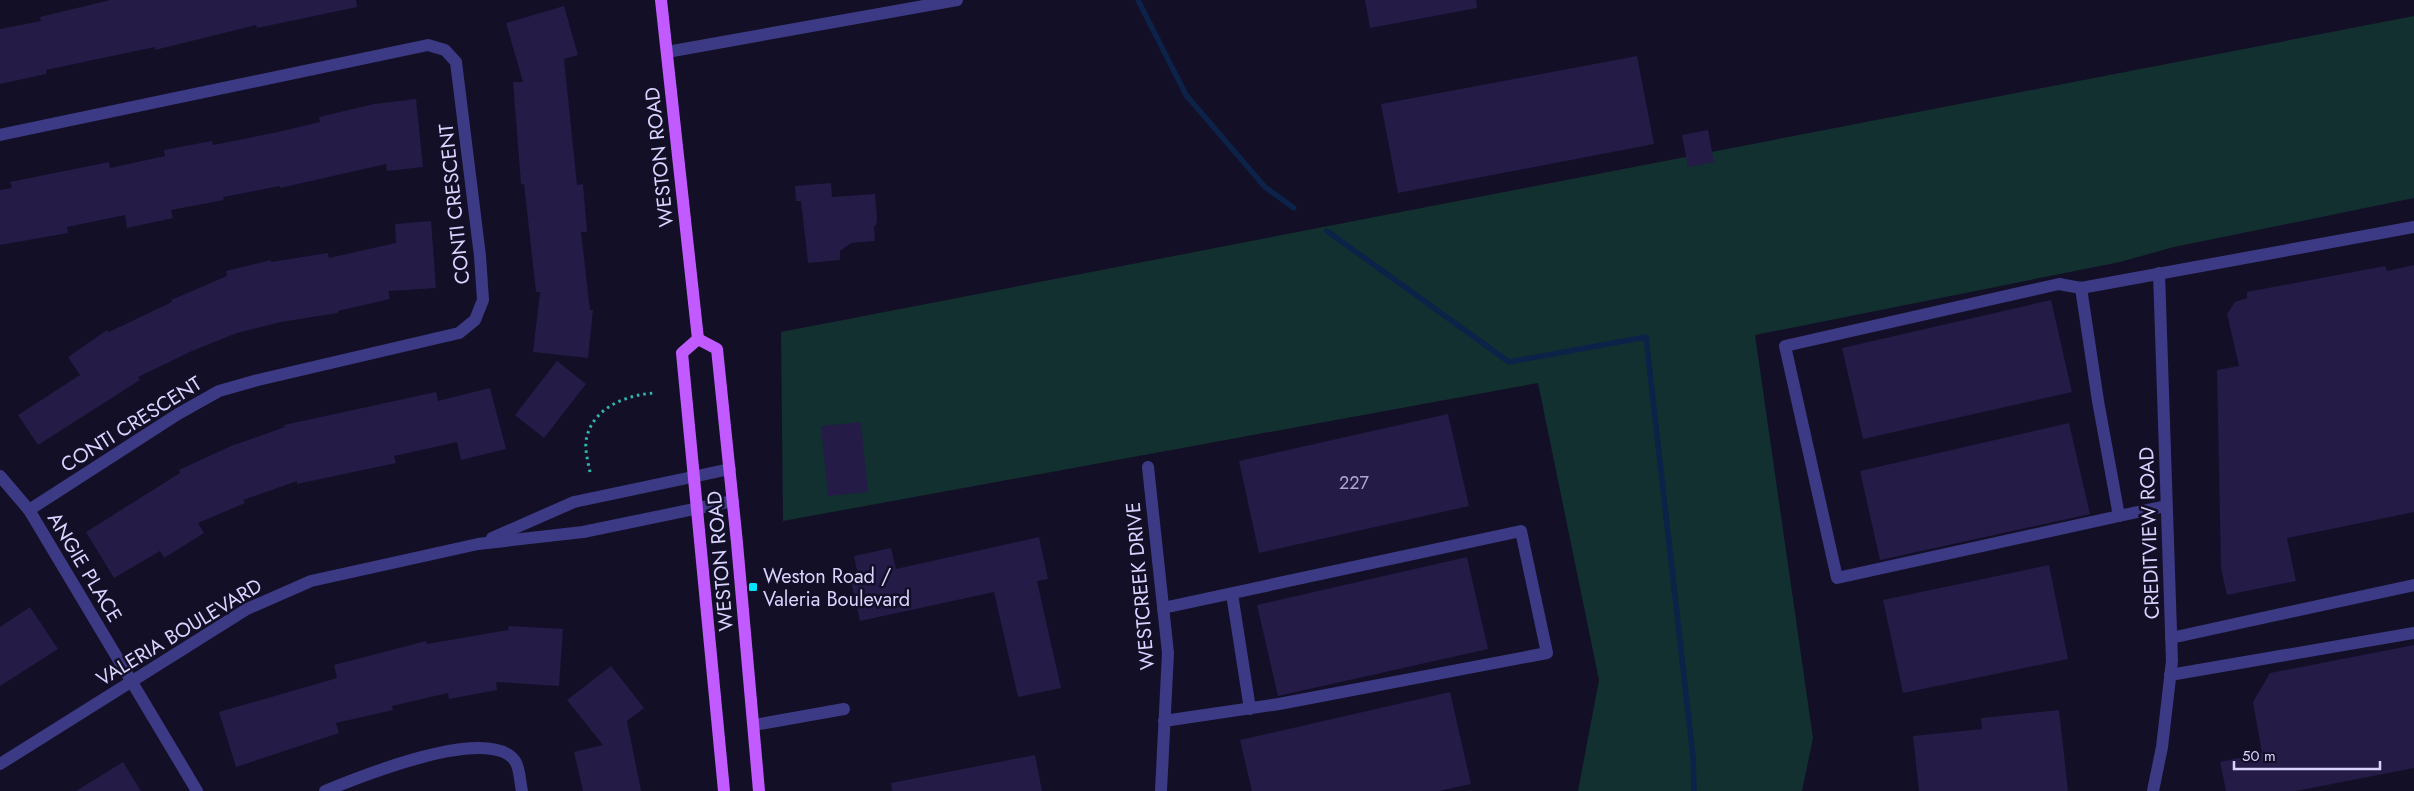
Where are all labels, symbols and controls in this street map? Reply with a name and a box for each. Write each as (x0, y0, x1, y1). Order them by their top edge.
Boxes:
street label: WESTON ROAD (638, 86, 681, 228)
street label: CONTI CRESCENT (432, 121, 477, 286)
street label: CONTI CRESCENT (55, 369, 208, 480)
street label: CREDITVIEW ROAD (2132, 446, 2167, 620)
house number: 227 (1339, 470, 1370, 496)
street label: WESTON ROAD (700, 490, 741, 632)
street label: WESTCREEK DRIVE (1119, 501, 1162, 671)
street label: ANGIE PLACE (40, 507, 129, 628)
place label: Weston Road / Valeria Boulevard (763, 562, 910, 614)
street label: VALERIA BOULEVARD (91, 571, 267, 693)
marker: Weston Road / Valeria Boulevard (747, 581, 759, 593)
scale bar (2234, 738, 2380, 770)
text: 50 m (2242, 745, 2276, 767)

